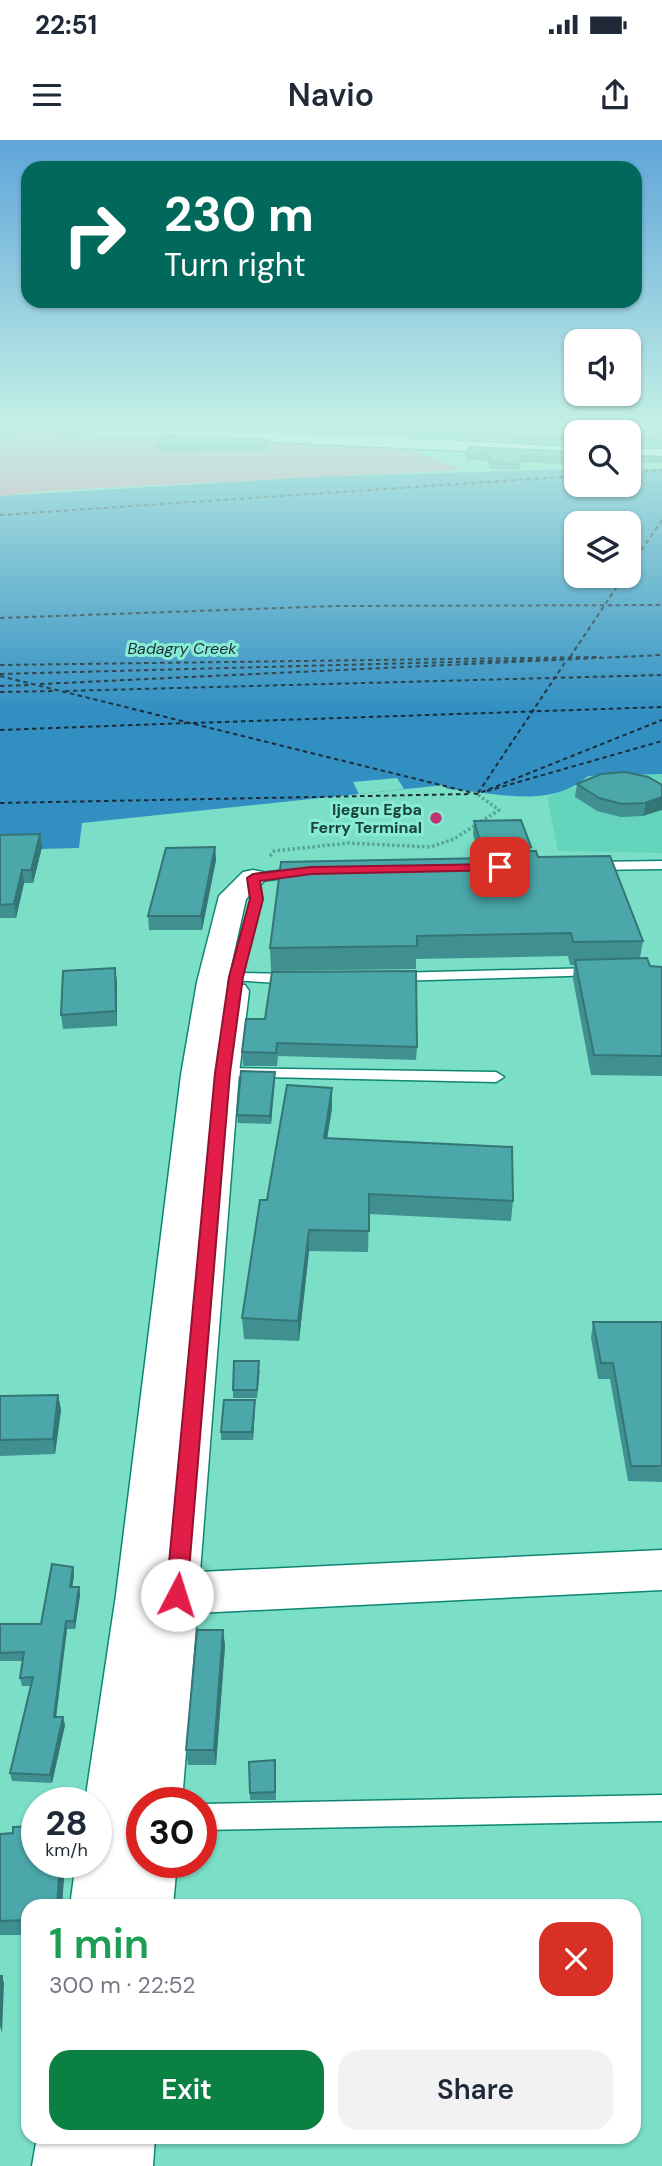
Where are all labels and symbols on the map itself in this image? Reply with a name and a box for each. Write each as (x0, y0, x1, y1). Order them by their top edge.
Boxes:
water label: Badagry Creek (127, 638, 237, 659)
place label: Ijegun Egba Ferry Terminal (310, 799, 422, 838)
marker: Ijegun Egba Ferry Terminal (428, 810, 444, 826)
pin (470, 837, 530, 897)
position arrow (140, 1558, 214, 1632)
speed limit sign: 30 (126, 1787, 217, 1878)

